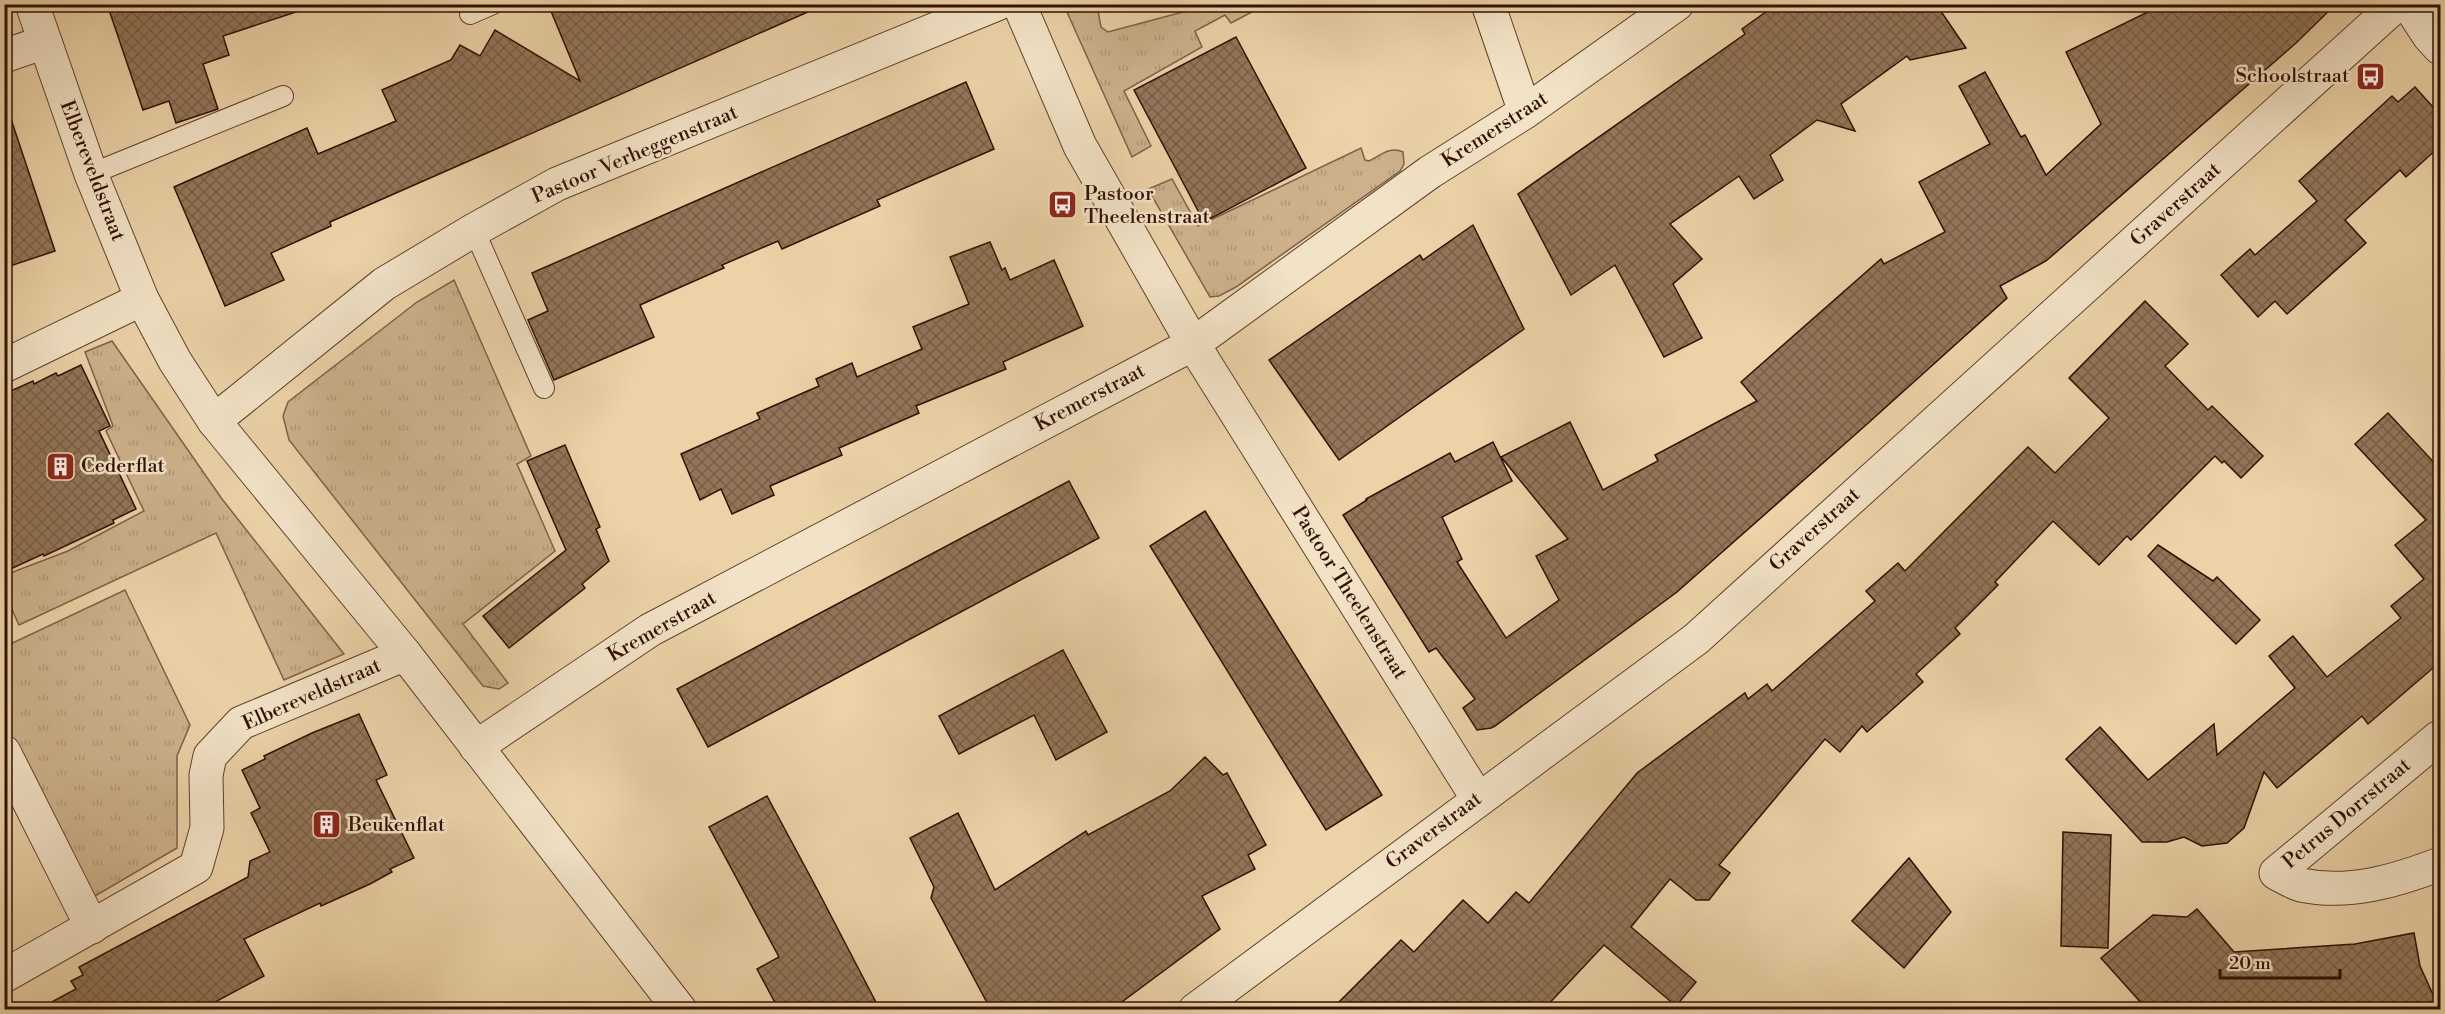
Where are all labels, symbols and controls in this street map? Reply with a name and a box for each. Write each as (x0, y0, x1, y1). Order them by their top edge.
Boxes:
bus stop icon: Schoolstraat (2354, 60, 2386, 92)
place label: Schoolstraat (2235, 64, 2349, 89)
street label: Kremerstraat (1437, 86, 1553, 174)
street label: Elbereveldstraat (54, 97, 130, 245)
street label: Pastoor Verheggenstraat (528, 100, 742, 210)
street label: Graverstraat (2125, 158, 2227, 252)
place label: Pastoor Theelenstraat (1084, 182, 1210, 230)
bus stop icon: Pastoor Theelenstraat (1047, 189, 1079, 221)
street label: Kremerstraat (1031, 358, 1149, 438)
building icon: Cederflat (44, 450, 76, 482)
place label: Cederflat (81, 454, 165, 479)
street label: Graverstraat (1764, 483, 1866, 577)
street label: Pastoor Theelenstraat (1286, 502, 1412, 684)
street label: Kremerstraat (603, 586, 721, 668)
street label: Elbereveldstraat (239, 653, 385, 737)
street label: Petrus Dorrstraat (2278, 753, 2416, 875)
street label: Graverstraat (1381, 787, 1487, 875)
building icon: Beukenflat (311, 809, 343, 841)
place label: Beukenflat (347, 813, 445, 838)
scale bar (2220, 942, 2340, 980)
text: 20 m (2229, 952, 2271, 975)

